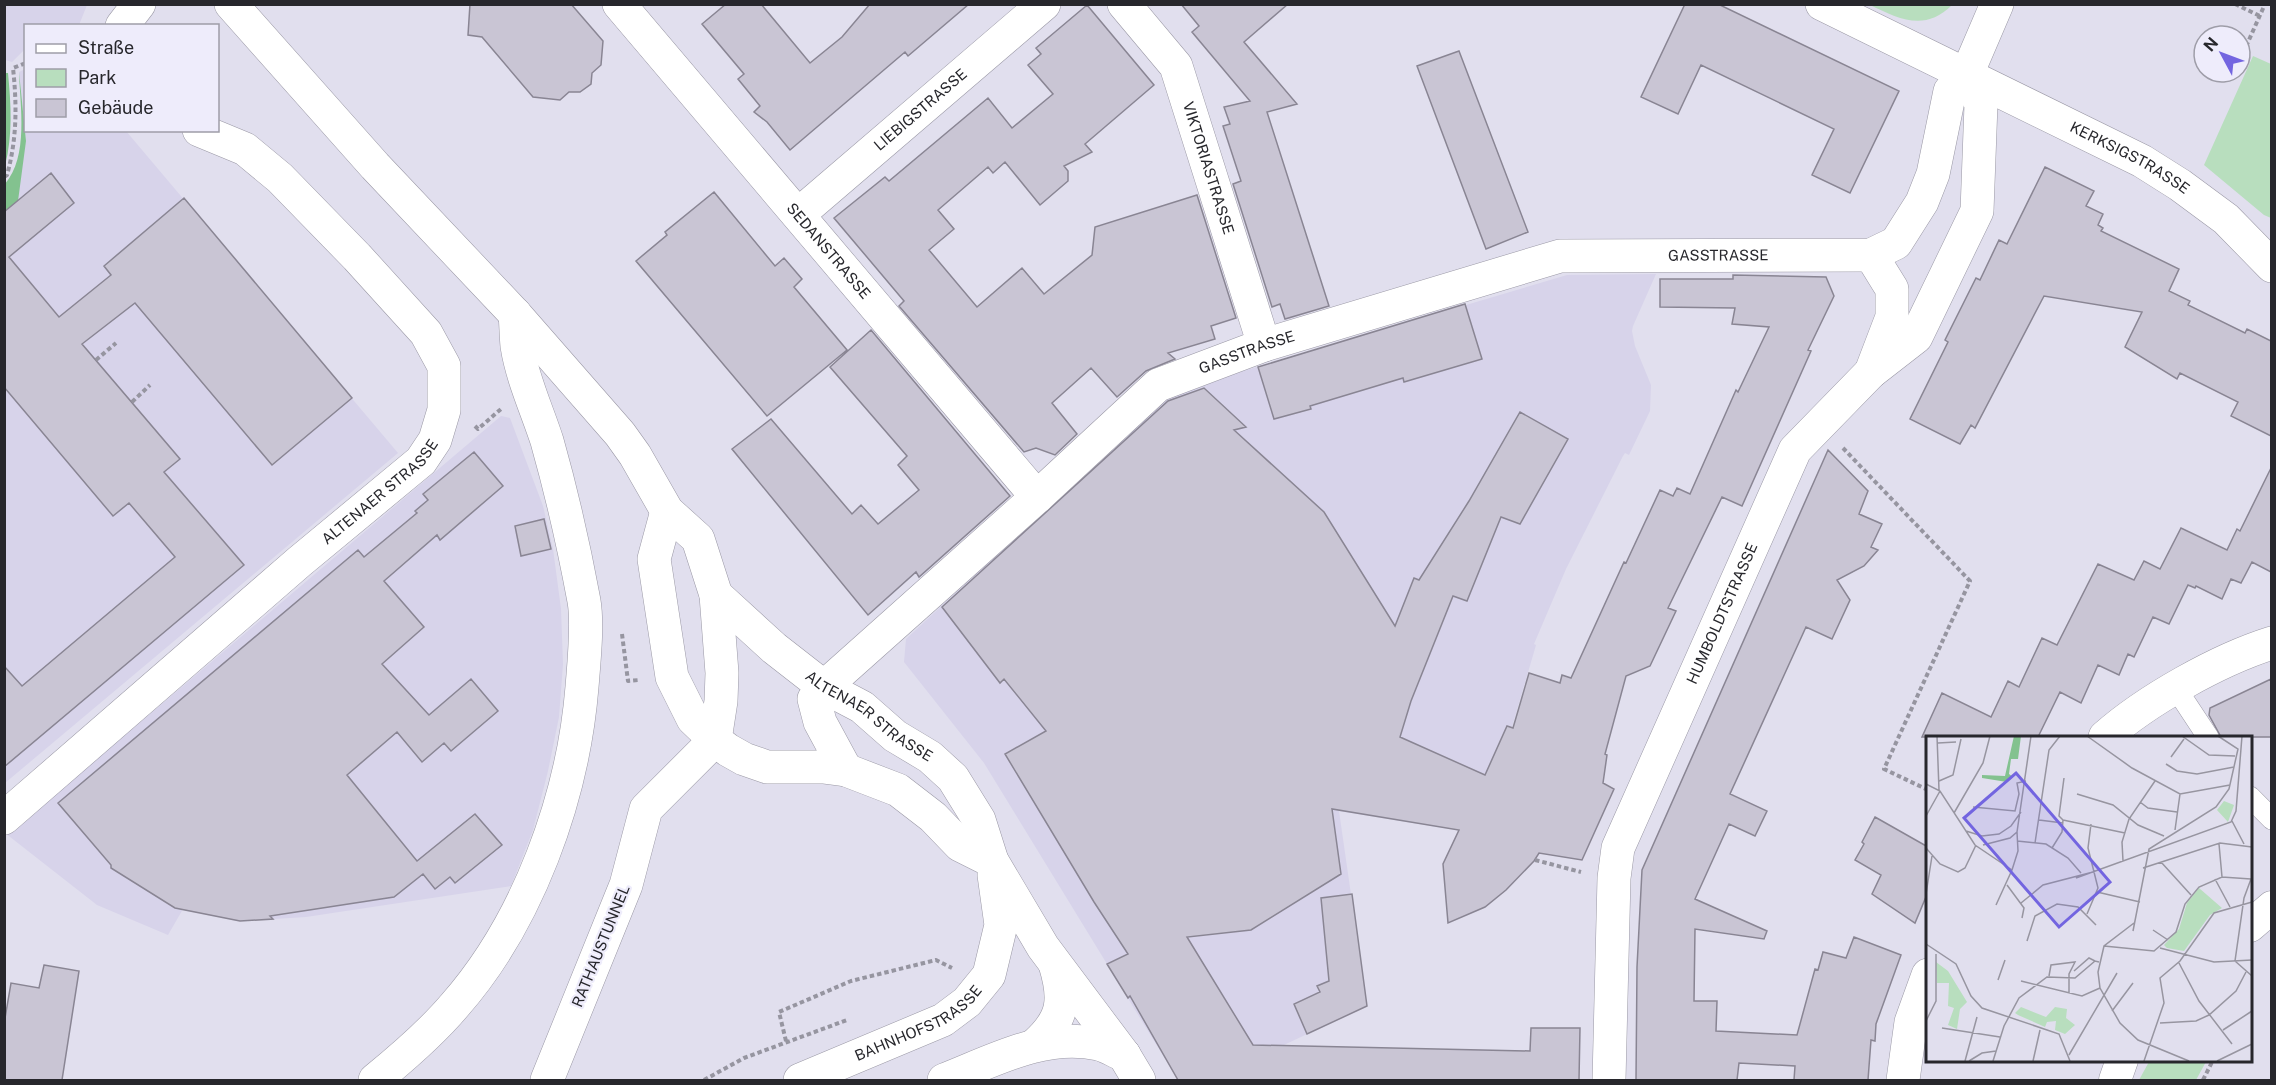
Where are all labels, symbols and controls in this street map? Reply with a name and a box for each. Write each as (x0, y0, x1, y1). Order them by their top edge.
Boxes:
legend (24, 24, 219, 132)
north arrow (2192, 24, 2252, 84)
text: N (2200, 34, 2222, 55)
text: Straße (78, 37, 134, 58)
street label: LIEBIGSTRASSE (870, 65, 970, 154)
text: Park (78, 67, 116, 88)
text: Gebäude (78, 97, 153, 118)
street label: VIKTORIASTRASSE (1180, 100, 1238, 236)
street label: KERKSIGSTRASSE (2067, 118, 2193, 197)
street label: SEDANSTRASSE (784, 199, 874, 302)
street label: GASSTRASSE (1668, 246, 1769, 264)
street label: GASSTRASSE (1196, 327, 1297, 377)
street label: ALTENAER STRASSE (318, 436, 441, 548)
street label: HUMBOLDTSTRASSE (1683, 540, 1761, 687)
street label: ALTENAER STRASSE (802, 667, 936, 765)
inset map (1926, 736, 2252, 1061)
street label: RATHAUSTUNNEL (568, 882, 633, 1009)
street label: BAHNHOFSTRASSE (852, 982, 985, 1064)

